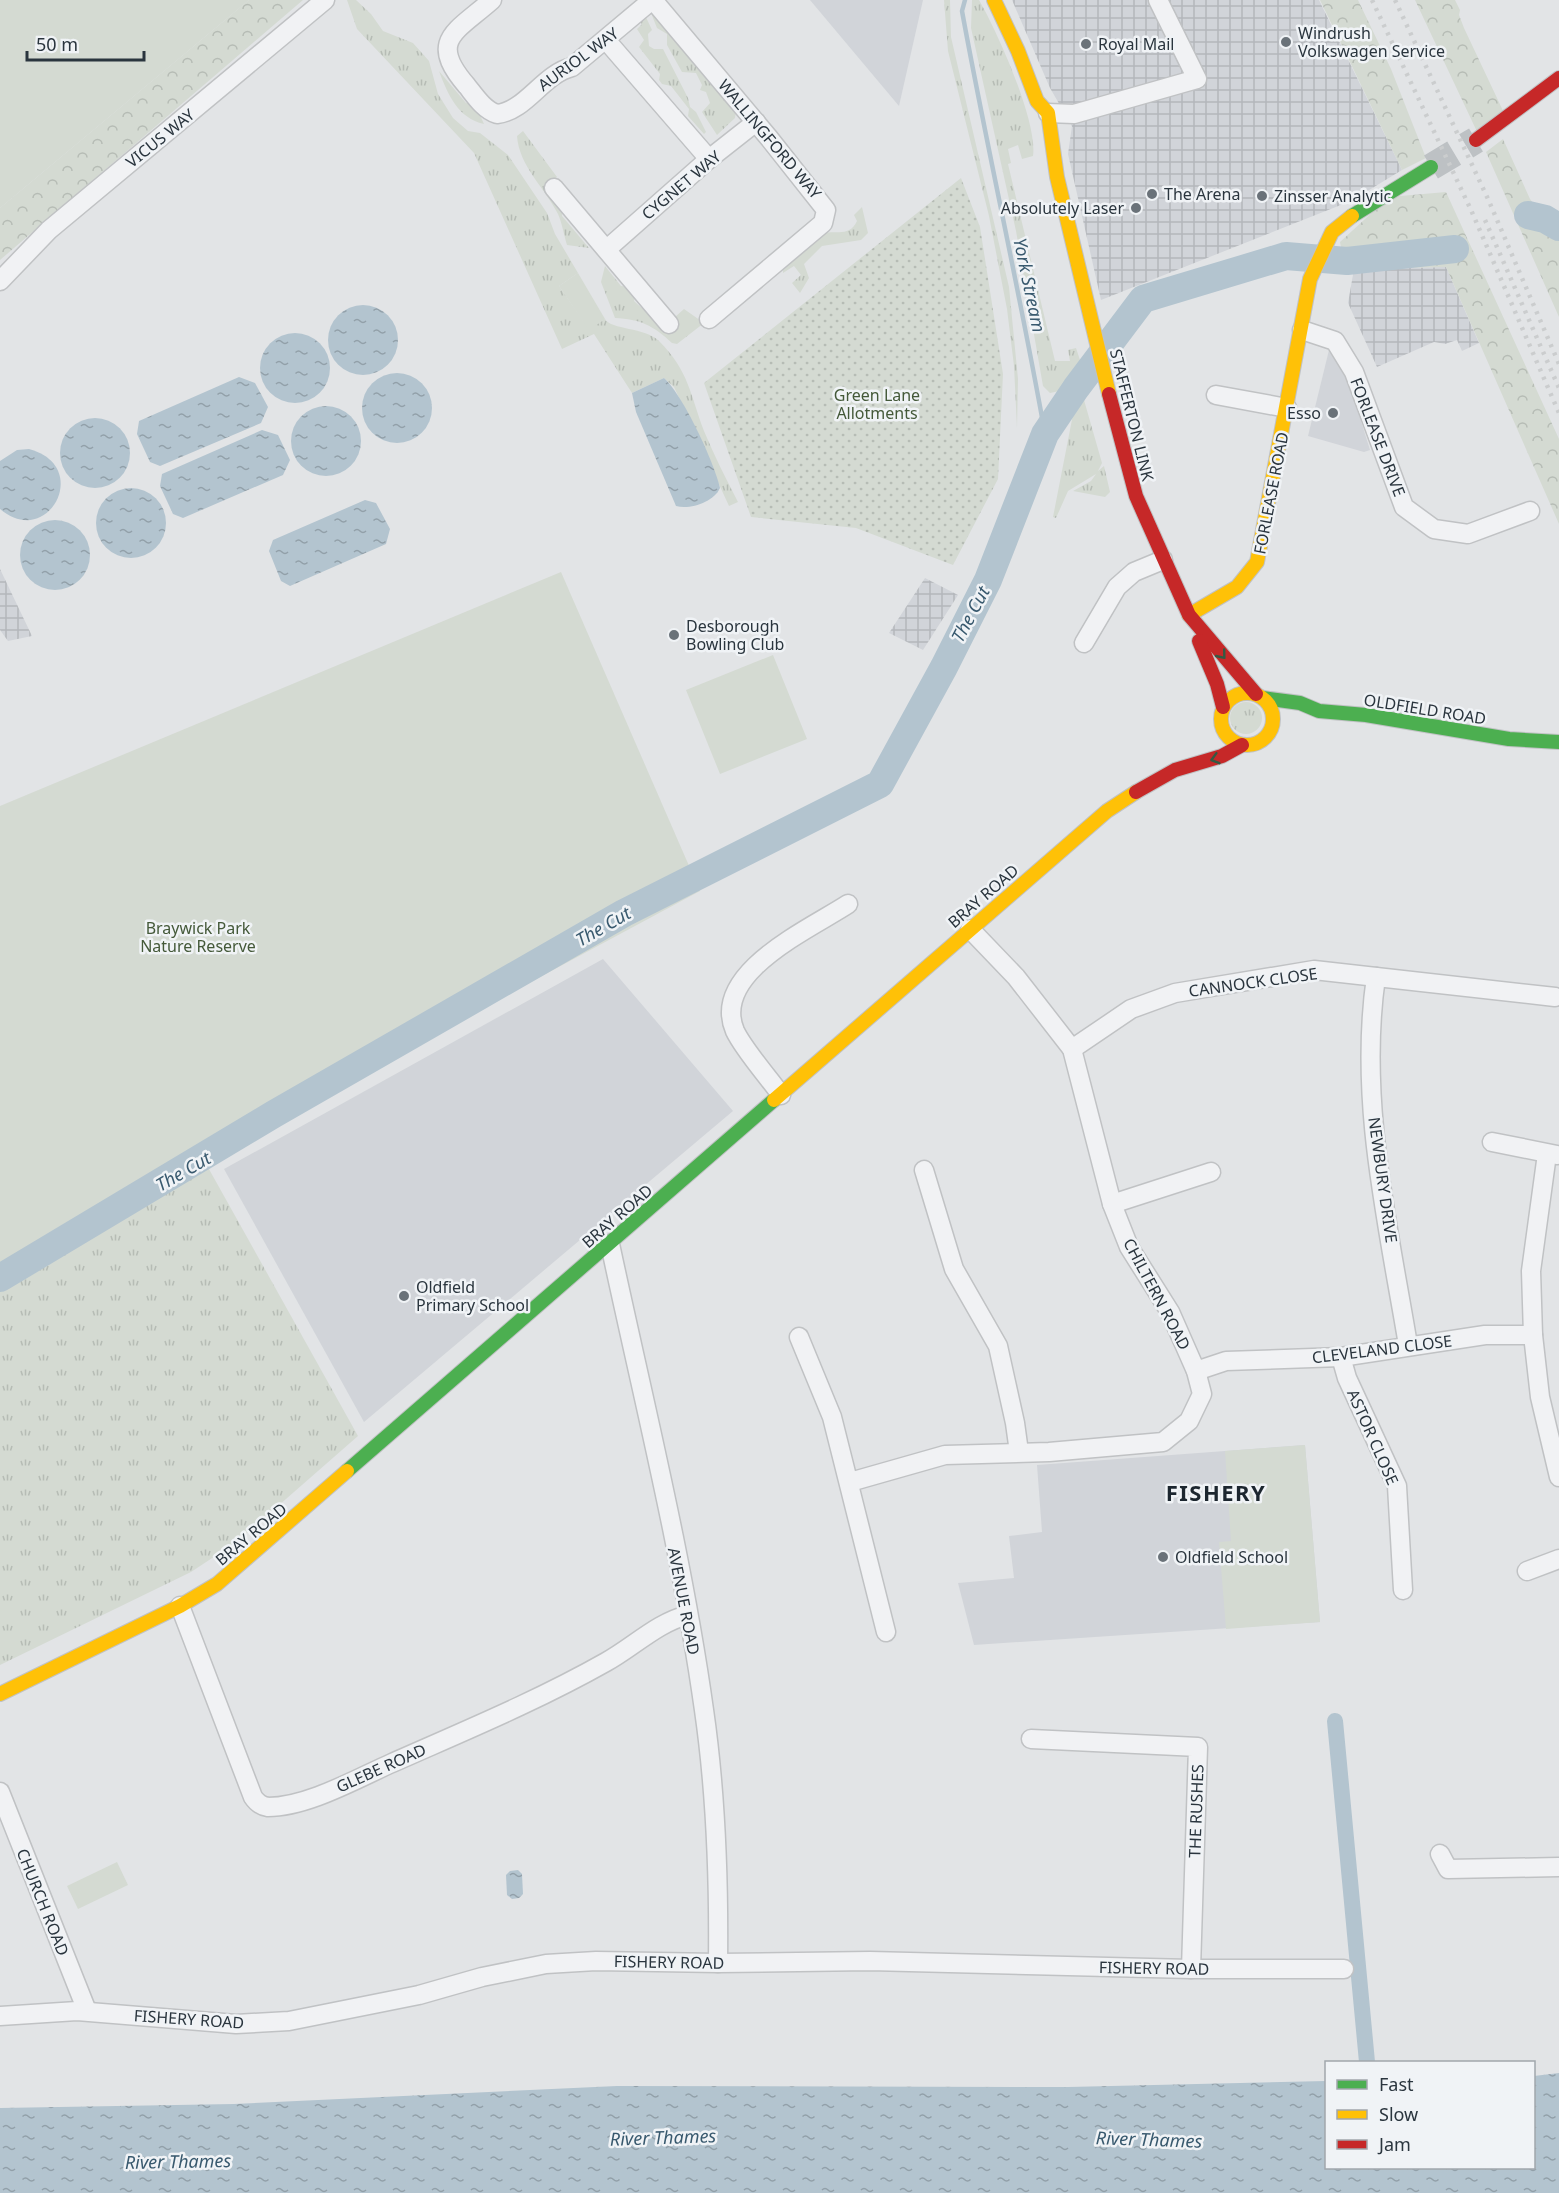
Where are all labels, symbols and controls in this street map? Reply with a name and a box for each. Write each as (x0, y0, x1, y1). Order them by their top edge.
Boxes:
street label: AURIOL WAY (533, 22, 624, 96)
place label: Windrush Volkswagen Service (1298, 22, 1445, 62)
scale bar (27, 24, 144, 62)
text: 50 m (36, 32, 78, 56)
place label: Royal Mail (1098, 33, 1174, 55)
marker: Windrush Volkswagen Service (1279, 35, 1293, 49)
marker: Royal Mail (1079, 37, 1093, 51)
street label: WALLINGFORD WAY (713, 75, 827, 204)
street label: VICUS WAY (121, 103, 200, 172)
street label: CYGNET WAY (637, 145, 726, 225)
place label: The Arena (1164, 183, 1240, 205)
place label: Zinsser Analytic (1274, 185, 1392, 207)
marker: The Arena (1145, 187, 1159, 201)
marker: Zinsser Analytic (1255, 189, 1269, 203)
place label: Absolutely Laser (1001, 197, 1124, 219)
marker: Absolutely Laser (1129, 201, 1143, 215)
water label: York Stream (1008, 236, 1052, 334)
street label: STAFFERTON LINK (1105, 347, 1159, 483)
street label: FORLEASE DRIVE (1345, 374, 1411, 500)
park label: Green Lane Allotments (834, 384, 920, 424)
place label: Esso (1287, 402, 1321, 424)
marker: Esso (1326, 406, 1340, 420)
street label: FORLEASE ROAD (1248, 430, 1294, 556)
water label: The Cut (945, 581, 995, 646)
place label: Desborough Bowling Club (686, 615, 784, 655)
marker: Desborough Bowling Club (667, 628, 681, 642)
one-way arrow (1214, 648, 1225, 659)
street label: OLDFIELD ROAD (1362, 688, 1488, 730)
one-way arrow (1210, 752, 1221, 764)
street label: BRAY ROAD (943, 859, 1023, 933)
water label: The Cut (571, 900, 636, 951)
park label: Braywick Park Nature Reserve (140, 917, 256, 957)
street label: CANNOCK CLOSE (1187, 962, 1319, 1002)
street label: NEWBURY DRIVE (1363, 1116, 1403, 1244)
water label: The Cut (151, 1145, 216, 1196)
street label: BRAY ROAD (577, 1179, 657, 1253)
street label: CHILTERN ROAD (1118, 1234, 1196, 1354)
place label: Oldfield Primary School (416, 1276, 529, 1316)
marker: Oldfield Primary School (397, 1289, 411, 1303)
street label: CLEVELAND CLOSE (1311, 1329, 1453, 1369)
street label: ASTOR CLOSE (1342, 1386, 1404, 1488)
district label: FISHERY (1166, 1477, 1266, 1507)
street label: BRAY ROAD (211, 1498, 291, 1570)
street label: AVENUE ROAD (663, 1545, 705, 1657)
place label: Oldfield School (1175, 1546, 1288, 1568)
marker: Oldfield School (1156, 1550, 1170, 1564)
street label: GLEBE ROAD (332, 1738, 430, 1798)
street label: THE RUSHES (1183, 1764, 1209, 1858)
street label: CHURCH ROAD (11, 1845, 75, 1959)
street label: FISHERY ROAD (614, 1950, 724, 1974)
street label: FISHERY ROAD (1099, 1956, 1209, 1980)
street label: FISHERY ROAD (133, 2004, 245, 2034)
legend (1325, 2061, 1535, 2169)
text: Fast (1379, 2072, 1414, 2096)
text: Slow (1379, 2102, 1418, 2126)
water label: River Thames (609, 2123, 717, 2151)
water label: River Thames (1095, 2125, 1203, 2153)
text: Jam (1377, 2132, 1411, 2156)
water label: River Thames (125, 2148, 232, 2174)

